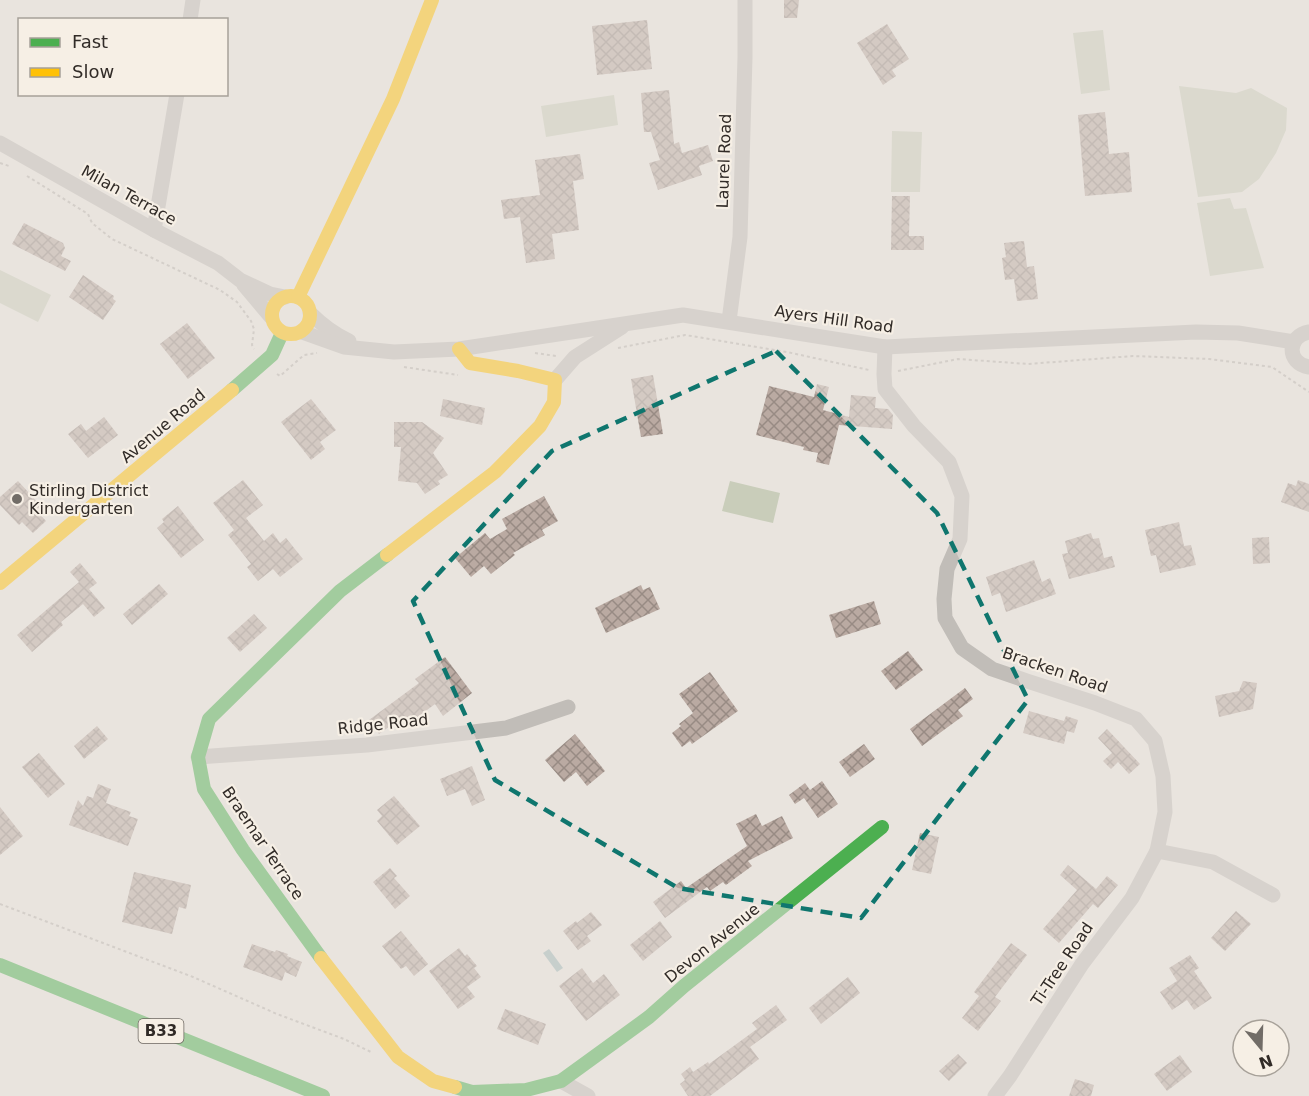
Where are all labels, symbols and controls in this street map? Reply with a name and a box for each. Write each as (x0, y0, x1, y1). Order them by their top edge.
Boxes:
legend (18, 18, 228, 96)
text: Fast (72, 31, 108, 52)
text: Slow (72, 61, 114, 82)
street label: Laurel Road (713, 113, 735, 209)
street label: Milan Terrace (78, 161, 180, 229)
street label: Ayers Hill Road (773, 301, 895, 337)
street label: Avenue Road (117, 385, 209, 467)
place label: Stirling District Kindergarten (29, 481, 148, 518)
marker: Stirling District Kindergarten (10, 492, 24, 506)
street label: Bracken Road (1000, 643, 1110, 697)
street label: Ridge Road (337, 710, 429, 738)
street label: Braemar Terrace (218, 783, 308, 903)
street label: Devon Avenue (661, 899, 763, 987)
street label: Ti-Tree Road (1027, 919, 1097, 1010)
north arrow (1231, 1018, 1291, 1078)
road number: B33 (138, 1019, 184, 1043)
text: N (1256, 1051, 1275, 1073)

